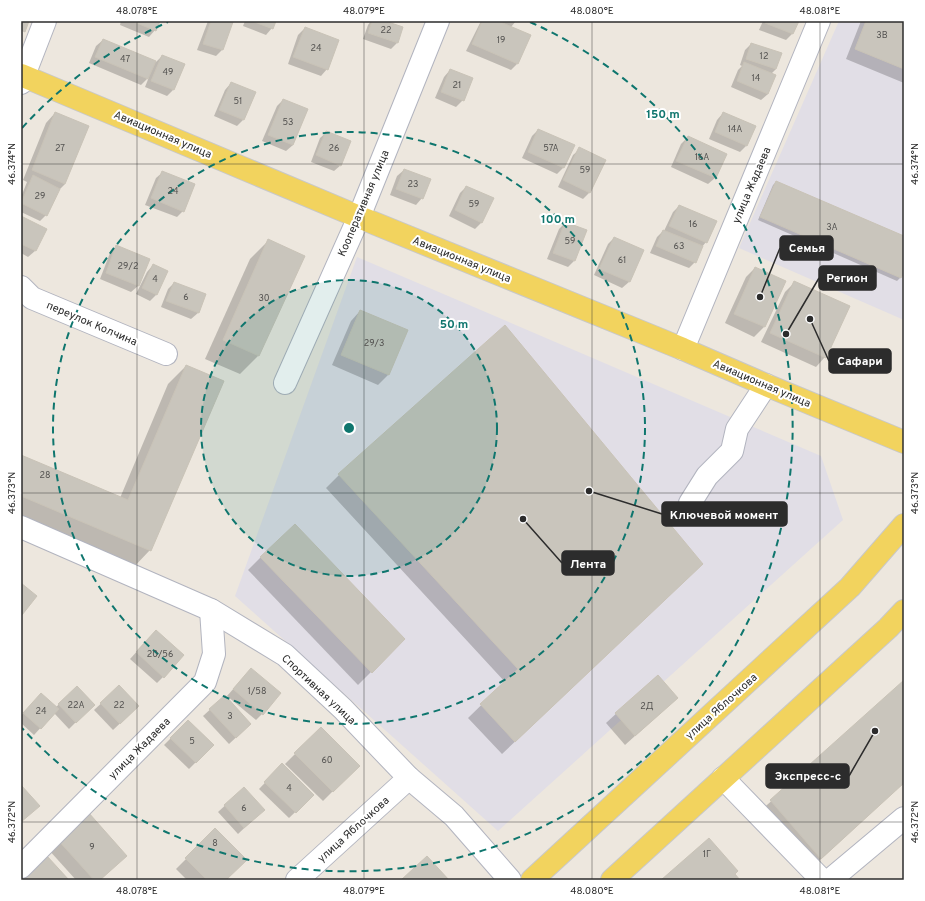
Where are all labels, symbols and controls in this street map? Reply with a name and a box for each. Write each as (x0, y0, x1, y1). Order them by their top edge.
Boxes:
text: 48.078°E (116, 5, 158, 18)
text: 48.079°E (343, 5, 385, 18)
text: 48.080°E (570, 5, 614, 18)
text: 48.081°E (800, 5, 840, 18)
house number: 22 (380, 25, 392, 36)
house number: 3В (876, 30, 888, 41)
house number: 19 (497, 35, 505, 46)
house number: 24 (310, 43, 322, 54)
house number: 12 (760, 51, 768, 62)
house number: 47 (120, 54, 130, 65)
house number: 49 (163, 67, 173, 78)
house number: 14 (752, 73, 761, 84)
house number: 21 (453, 80, 461, 91)
house number: 51 (234, 96, 242, 107)
text: 150 m (646, 107, 680, 123)
street label: Авиационная улица (112, 108, 214, 162)
house number: 53 (282, 117, 294, 128)
house number: 14А (728, 124, 742, 135)
text: 46.374°N (6, 143, 19, 185)
house number: 27 (55, 143, 65, 154)
house number: 26 (329, 143, 339, 154)
house number: 57А (543, 143, 559, 154)
text: 46.374°N (909, 143, 922, 185)
street label: улица Жадаева (730, 145, 774, 226)
street label: Кооперативная улица (335, 148, 393, 259)
house number: 16А (695, 152, 709, 163)
house number: 59 (580, 165, 590, 176)
house number: 23 (408, 179, 418, 190)
house number: 24 (167, 186, 179, 197)
house number: 29 (35, 191, 45, 202)
house number: 59 (469, 199, 479, 210)
text: 100 m (541, 212, 575, 228)
house number: 16 (689, 219, 697, 230)
house number: 3А (826, 222, 838, 233)
street label: Авиационная улица (410, 234, 513, 286)
house number: 59 (565, 236, 575, 247)
callout: Семья (780, 236, 833, 260)
house number: 63 (674, 241, 684, 252)
text: Семья (789, 241, 825, 257)
house number: 61 (618, 255, 626, 266)
house number: 29/2 (118, 261, 138, 272)
callout: Регион (819, 266, 876, 290)
text: Регион (826, 271, 868, 287)
house number: 4 (152, 274, 158, 285)
house number: 6 (183, 292, 189, 303)
house number: 30 (258, 293, 270, 304)
street label: переулок Колчина (44, 298, 139, 349)
text: 50 m (440, 317, 468, 333)
house number: 29/3 (364, 338, 384, 349)
callout: Сафари (829, 349, 891, 373)
text: Сафари (837, 354, 883, 370)
street label: Авиационная улица (711, 357, 813, 411)
centre of rings (342, 421, 356, 435)
house number: 28 (39, 470, 51, 481)
text: 46.373°N (6, 472, 19, 514)
text: 46.373°N (909, 472, 922, 514)
callout: Ключевой момент (662, 502, 787, 526)
text: Ключевой момент (670, 508, 778, 524)
callout: Лента (562, 551, 614, 575)
text: Лента (570, 557, 606, 573)
house number: 20/56 (147, 649, 173, 660)
street label: Спортивная улица (278, 652, 359, 728)
street label: улица Яблочкова (683, 671, 761, 743)
house number: 1/58 (248, 686, 266, 697)
house number: 22А (67, 700, 85, 711)
house number: 22 (113, 700, 125, 711)
house number: 2Д (640, 701, 654, 712)
house number: 24 (35, 706, 47, 717)
house number: 3 (227, 711, 233, 722)
street label: улица Жадаева (106, 715, 174, 783)
house number: 5 (189, 736, 195, 747)
house number: 60 (321, 755, 333, 766)
callout: Экспресс-с (766, 764, 849, 788)
text: Экспресс-с (775, 769, 841, 785)
house number: 4 (286, 783, 292, 794)
street label: улица Яблочкова (315, 794, 393, 866)
text: 46.372°N (6, 801, 19, 843)
text: 46.372°N (909, 801, 922, 843)
house number: 6 (241, 803, 247, 814)
house number: 8 (212, 838, 218, 849)
house number: 9 (89, 842, 95, 853)
house number: 1Г (703, 849, 711, 860)
text: 48.078°E (116, 885, 158, 898)
text: 48.079°E (343, 885, 385, 898)
text: 48.080°E (570, 885, 614, 898)
text: 48.081°E (800, 885, 840, 898)

